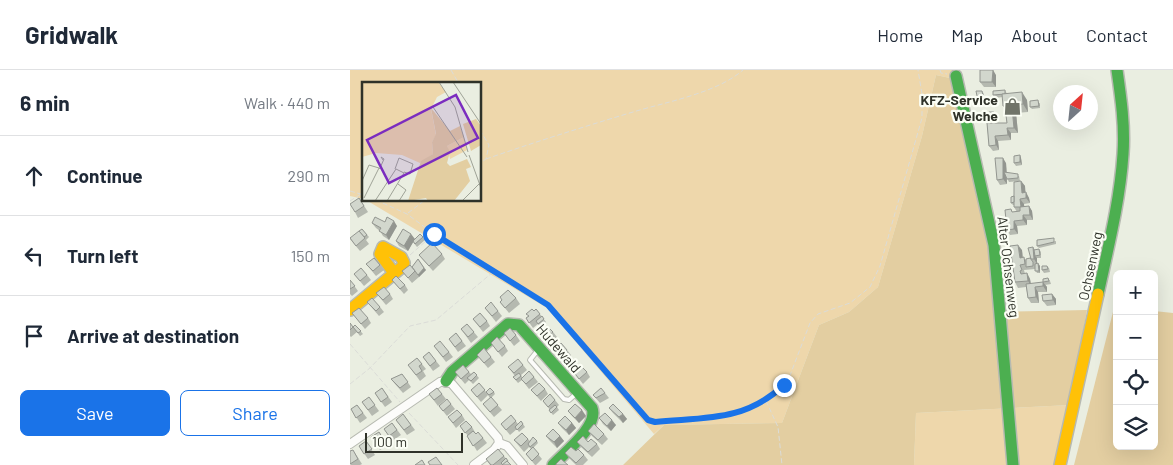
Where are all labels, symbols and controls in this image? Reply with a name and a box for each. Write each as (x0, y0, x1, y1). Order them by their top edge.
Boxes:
text: Gridwalk (25, 20, 118, 49)
text: Home (877, 24, 923, 46)
text: Map (951, 24, 983, 46)
text: About (1011, 24, 1058, 46)
text: Contact (1086, 24, 1148, 46)
inset map (362, 82, 481, 201)
north arrow (1053, 85, 1098, 130)
text: 6 min (20, 90, 70, 115)
place label: KFZ-Service Weiche (920, 91, 998, 124)
text: Walk · 440 m (244, 93, 330, 112)
shop icon: KFZ-Service Weiche (1002, 97, 1022, 117)
icon: ahead (20, 162, 48, 190)
text: Continue (67, 164, 143, 187)
text: 290 m (288, 166, 330, 185)
street label: Alter Ochsenweg (994, 215, 1024, 319)
route start (423, 223, 446, 246)
street label: Ochsenweg (1074, 230, 1106, 302)
icon: left (20, 242, 48, 270)
text: Turn left (67, 244, 138, 267)
text: 150 m (291, 246, 330, 265)
map controls (1113, 270, 1158, 450)
button: + (1113, 270, 1158, 315)
button: − (1113, 315, 1158, 360)
street label: Hudewald (533, 320, 585, 376)
icon: arrive (20, 322, 48, 350)
text: Arrive at destination (67, 324, 239, 347)
button: locate (1113, 360, 1158, 405)
route end (773, 374, 796, 397)
button: Save (20, 390, 170, 436)
button: Share (180, 390, 330, 436)
button: layers (1113, 405, 1158, 450)
scale bar (365, 430, 462, 453)
text: 100 m (372, 433, 407, 450)

